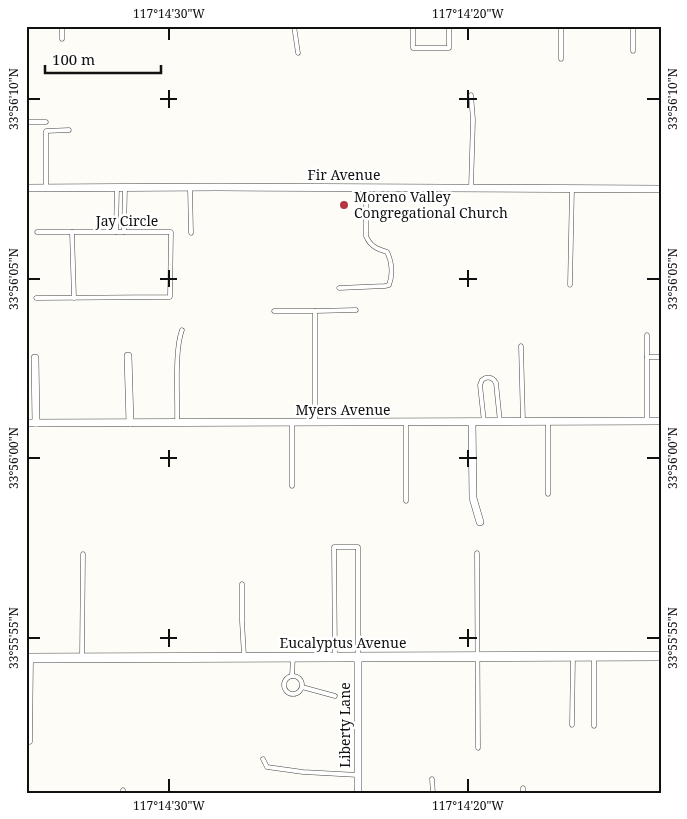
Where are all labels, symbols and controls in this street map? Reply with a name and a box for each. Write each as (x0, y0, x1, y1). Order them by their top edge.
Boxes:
text: 117°14'30"W (133, 5, 205, 22)
text: 117°14'20"W (432, 5, 504, 22)
scale bar (45, 42, 161, 74)
text: 100 m (52, 49, 95, 69)
text: 33°56'10"N (5, 68, 22, 130)
text: 33°56'10"N (664, 68, 681, 130)
street label: Fir Avenue (307, 165, 381, 184)
place label: Moreno Valley Congregational Church (354, 187, 508, 222)
marker: Moreno Valley Congregational Church (338, 199, 350, 211)
street label: Jay Circle (95, 211, 158, 230)
text: 33°56'05"N (5, 248, 22, 310)
text: 33°56'05"N (664, 248, 681, 310)
street label: Myers Avenue (295, 400, 391, 419)
text: 33°56'00"N (5, 427, 22, 489)
text: 33°56'00"N (664, 427, 681, 489)
text: 33°55'55"N (5, 607, 22, 669)
text: 33°55'55"N (664, 607, 681, 669)
street label: Eucalyptus Avenue (279, 633, 407, 652)
street label: Liberty Lane (335, 682, 354, 768)
text: 117°14'30"W (133, 797, 205, 814)
text: 117°14'20"W (432, 797, 504, 814)

